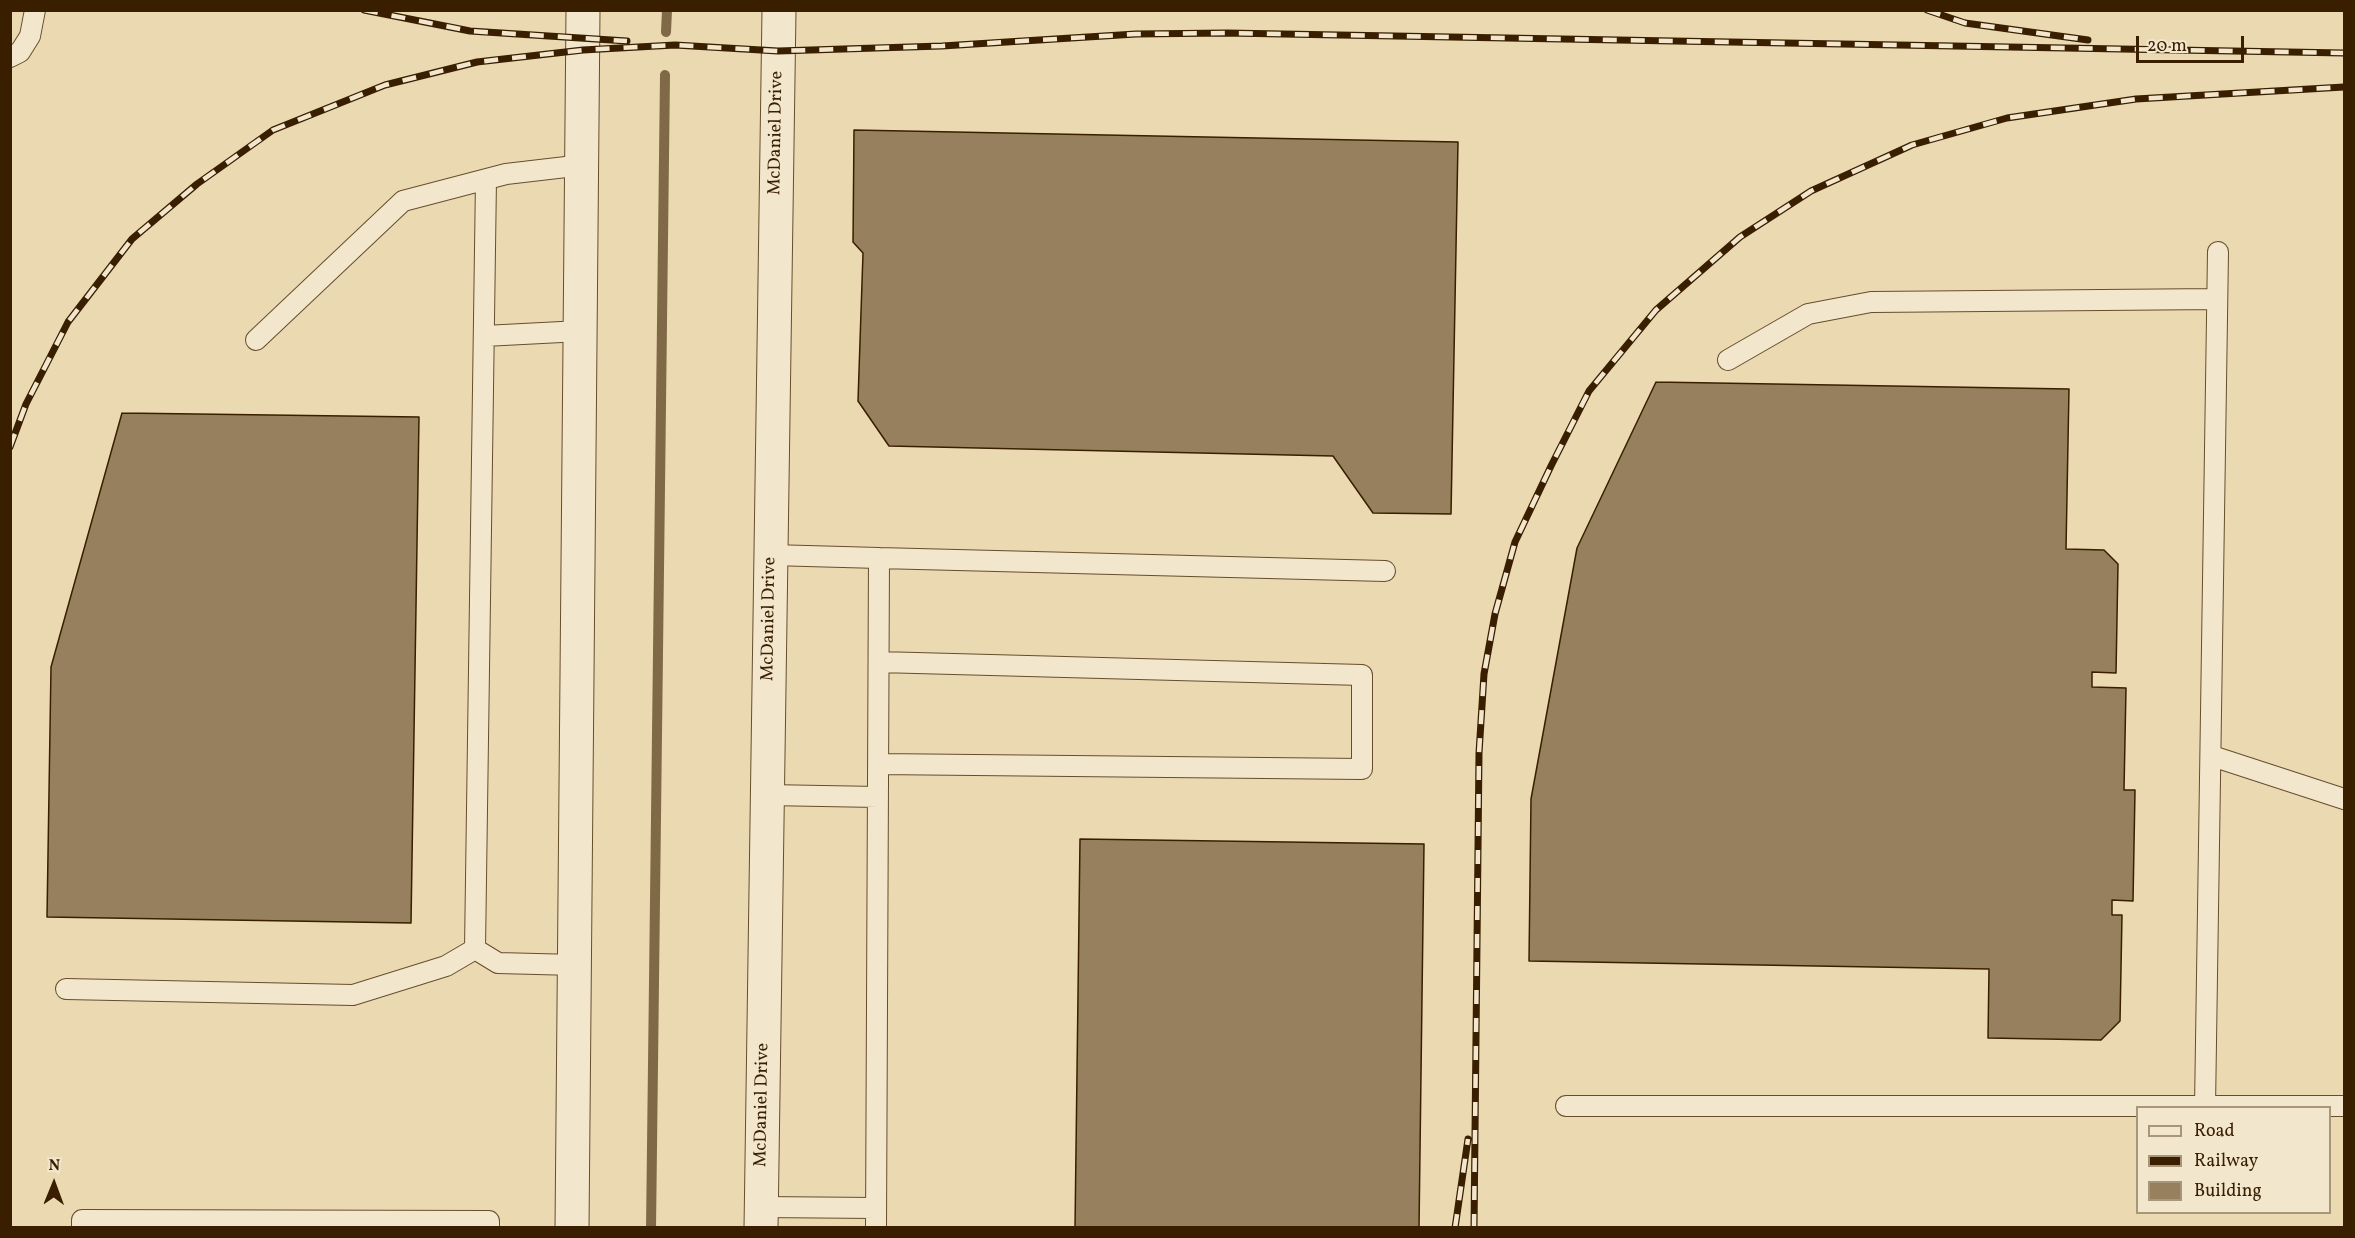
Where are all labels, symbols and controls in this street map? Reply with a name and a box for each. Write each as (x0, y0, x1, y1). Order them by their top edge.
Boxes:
scale bar (2139, 24, 2247, 62)
text: 20 m (2147, 34, 2187, 59)
street label: McDaniel Drive (765, 71, 789, 195)
street label: McDaniel Drive (758, 557, 782, 681)
street label: McDaniel Drive (751, 1043, 775, 1167)
legend (2136, 1106, 2331, 1214)
text: Road (2194, 1119, 2235, 1144)
text: Railway (2194, 1149, 2258, 1174)
north arrow (24, 1154, 84, 1214)
text: N (48, 1155, 60, 1177)
text: Building (2194, 1179, 2262, 1204)

